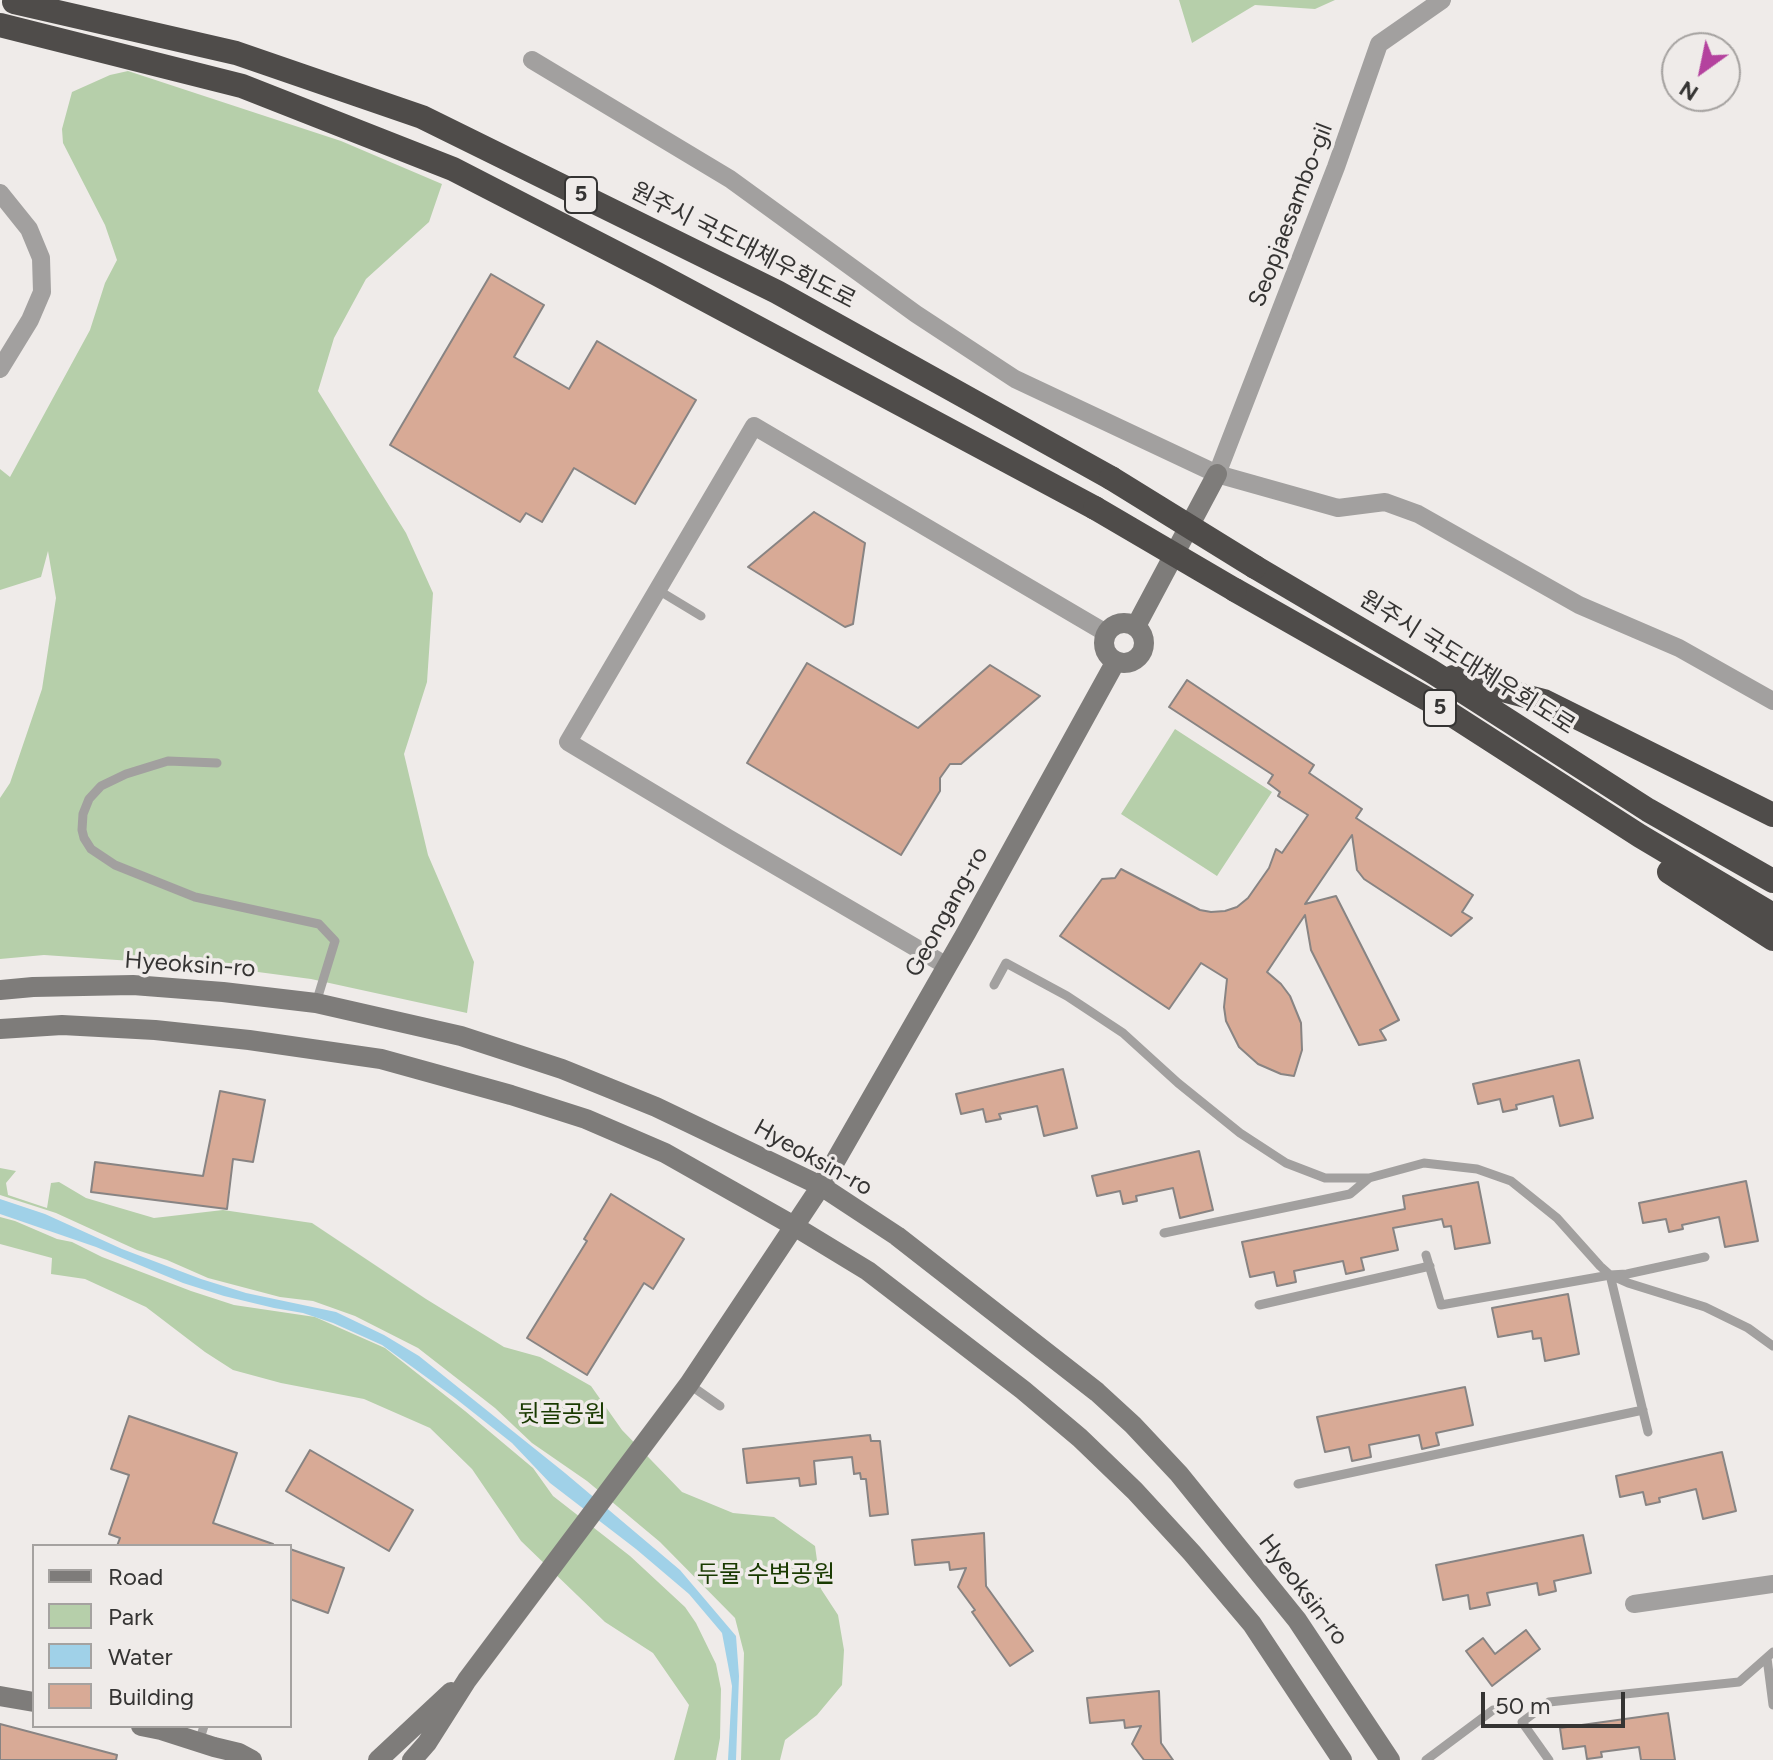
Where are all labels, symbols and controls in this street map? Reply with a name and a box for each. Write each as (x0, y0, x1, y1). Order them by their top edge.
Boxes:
north arrow (1661, 32, 1741, 112)
text: N (1674, 75, 1703, 107)
street label: Seopjaesambo-gil (1243, 119, 1339, 311)
road number: 5 (565, 177, 597, 213)
street label: 원주시 국도대체우회도로 (626, 177, 860, 315)
street label: 원주시 국도대체우회도로 (1354, 585, 1580, 741)
road number: 5 (1424, 690, 1456, 726)
street label: Geongang-ro (899, 842, 995, 982)
street label: Hyeoksin-ro (124, 946, 256, 984)
street label: Hyeoksin-ro (749, 1114, 877, 1202)
park label: 뒷골공원 (518, 1401, 606, 1429)
street label: Hyeoksin-ro (1252, 1529, 1354, 1651)
legend (32, 1544, 292, 1728)
park label: 두물 수변공원 (697, 1561, 835, 1589)
text: Road (108, 1562, 163, 1591)
text: Park (108, 1602, 154, 1631)
text: Water (108, 1642, 173, 1671)
scale bar (1485, 1676, 1629, 1726)
text: Building (108, 1682, 194, 1711)
text: 50 m (1495, 1691, 1551, 1720)

